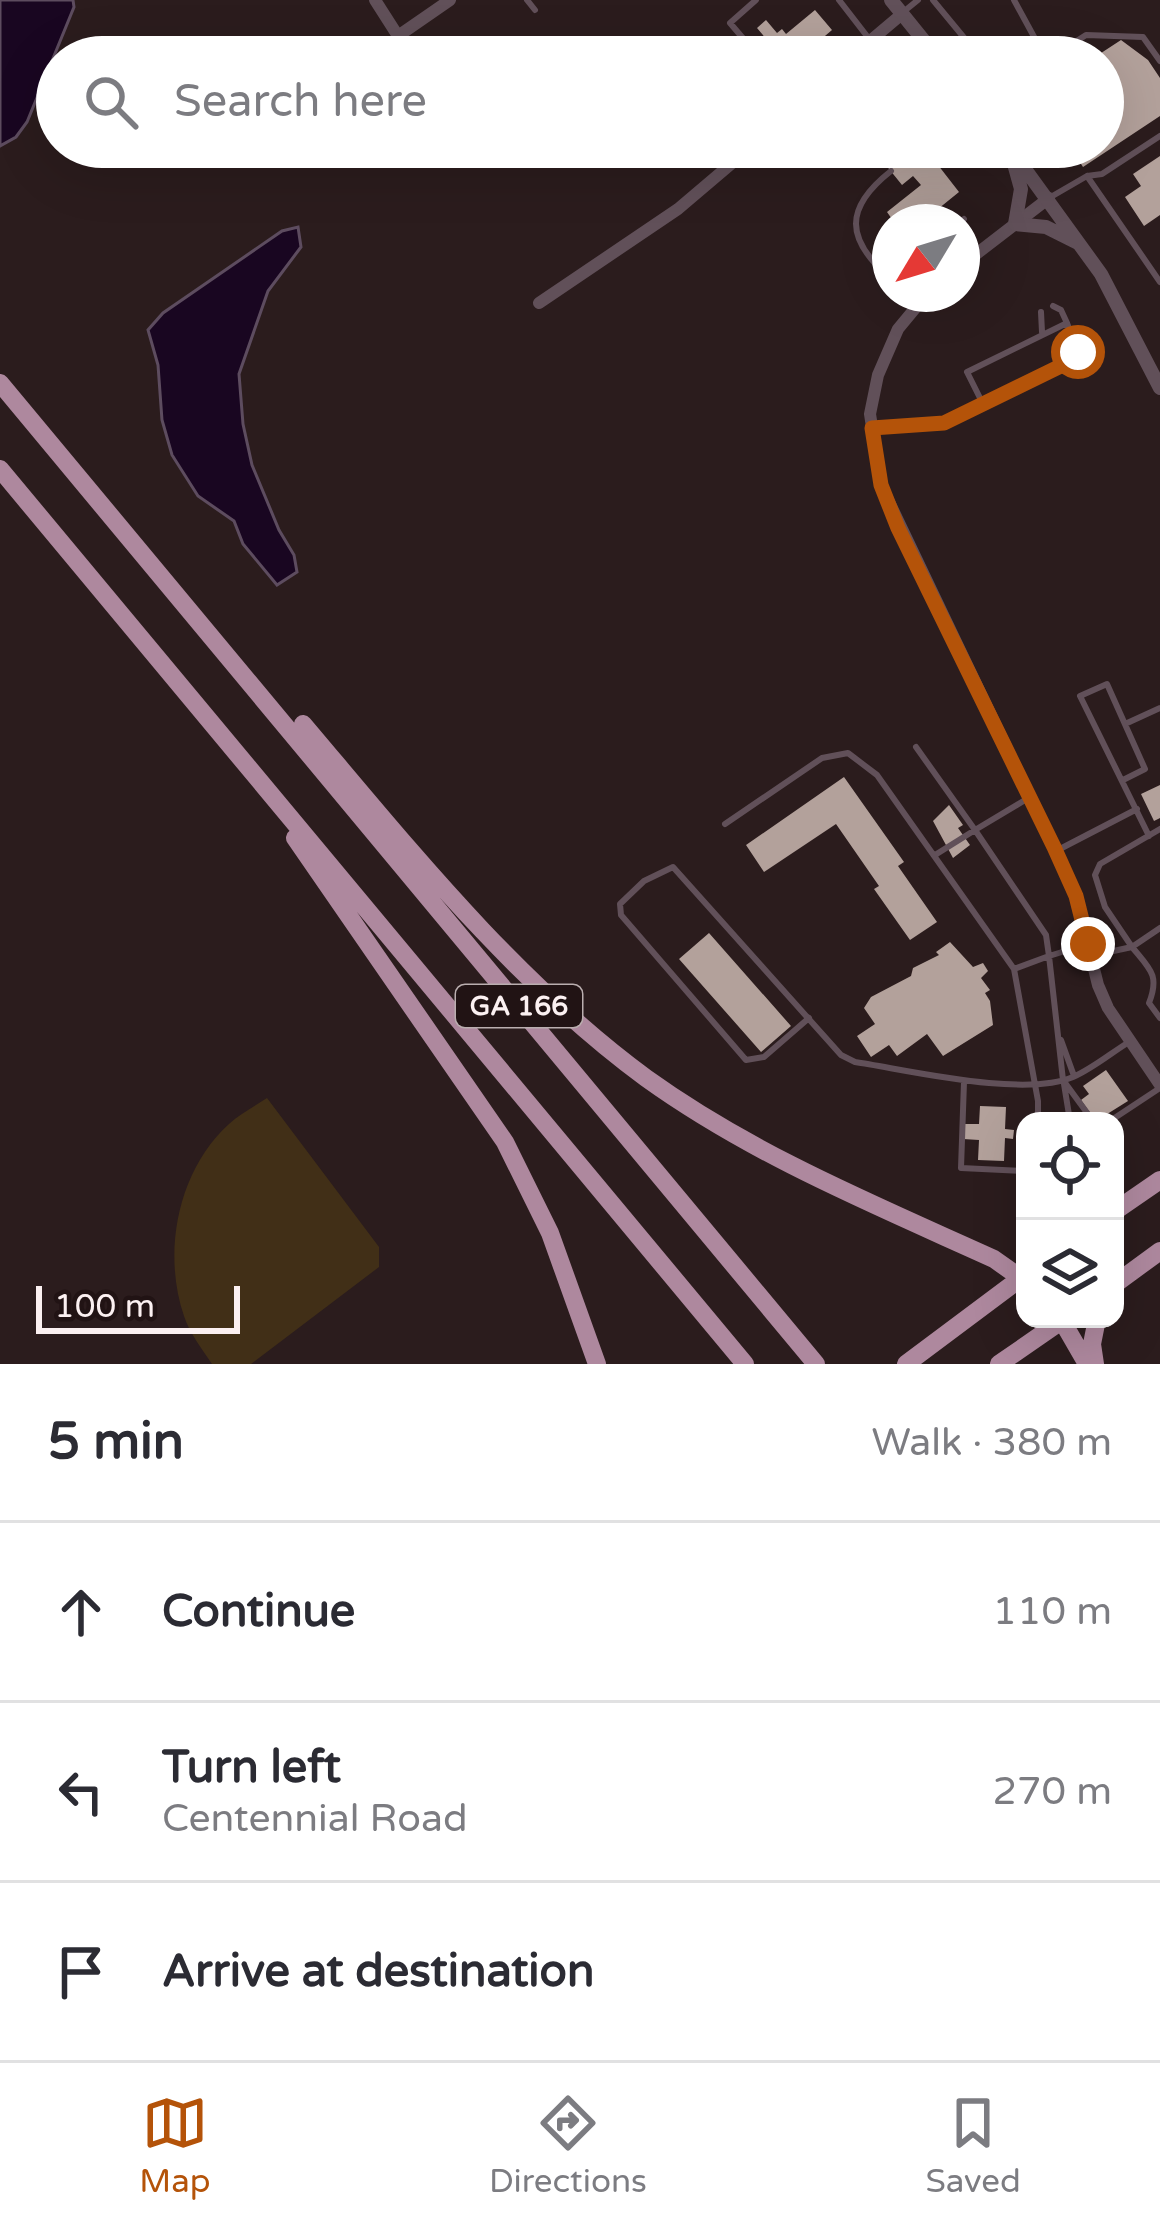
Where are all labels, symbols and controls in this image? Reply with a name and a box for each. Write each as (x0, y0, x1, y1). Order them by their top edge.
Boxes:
search box (36, 36, 1124, 168)
icon: search (78, 69, 144, 135)
text: Search here (174, 75, 427, 129)
north arrow (872, 204, 980, 312)
route start (1051, 325, 1105, 379)
route end (1061, 917, 1115, 971)
road number: GA 166 (456, 985, 582, 1027)
map controls (1016, 1112, 1124, 1328)
button: locate (1016, 1112, 1124, 1220)
button: layers (1016, 1220, 1124, 1328)
scale bar (36, 1280, 240, 1333)
text: 100 m (54, 1287, 155, 1326)
text: 5 min (48, 1411, 184, 1473)
text: Walk · 380 m (871, 1419, 1112, 1466)
icon: ahead (48, 1579, 114, 1645)
text: Continue (162, 1585, 355, 1639)
text: 110 m (993, 1588, 1112, 1635)
text: Turn left (162, 1741, 341, 1795)
icon: left (48, 1759, 114, 1825)
text: 270 m (993, 1768, 1112, 1815)
text: Centennial Road (162, 1795, 468, 1842)
icon: arrive (48, 1939, 114, 2005)
text: Arrive at destination (162, 1945, 594, 1999)
tab: Map (139, 2090, 211, 2201)
tab: Directions (489, 2090, 647, 2201)
tab: Saved (925, 2090, 1021, 2201)

